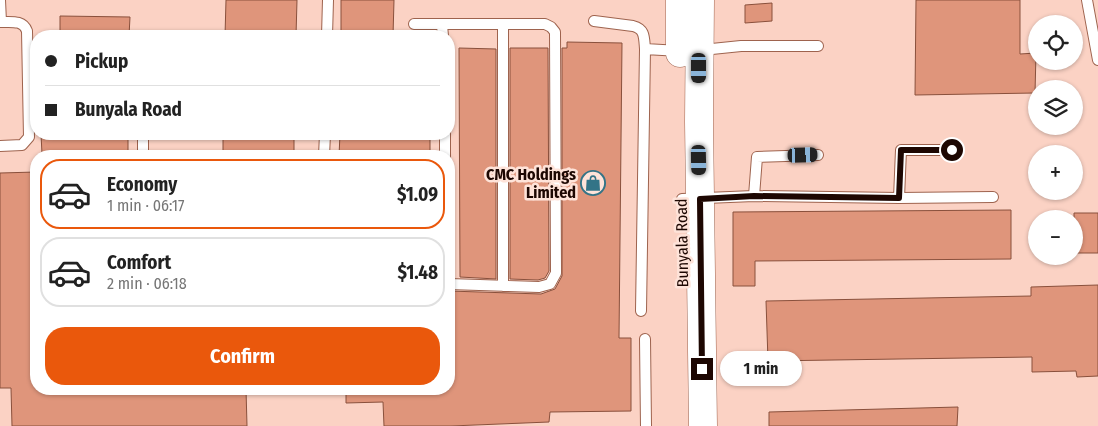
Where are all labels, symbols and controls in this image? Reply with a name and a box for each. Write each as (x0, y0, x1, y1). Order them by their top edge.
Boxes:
map controls (1028, 15, 1083, 265)
button: locate (1028, 15, 1083, 70)
text: Pickup (75, 50, 128, 73)
car (691, 53, 706, 83)
button: layers (1028, 80, 1083, 135)
text: Bunyala Road (75, 98, 182, 121)
route start (941, 139, 963, 161)
car (691, 145, 706, 175)
button: + (1028, 145, 1083, 200)
car (787, 147, 818, 163)
place label: CMC Holdings Limited (486, 165, 576, 202)
shop icon: CMC Holdings Limited (580, 170, 606, 196)
icon: car (47, 172, 92, 217)
text: Economy (107, 173, 177, 196)
text: $1.09 (397, 183, 438, 206)
text: 1 min · 06:17 (107, 196, 184, 215)
street label: Bunyala Road (672, 198, 692, 288)
button: − (1028, 210, 1083, 265)
icon: car (47, 250, 92, 295)
text: Comfort (107, 251, 171, 274)
text: $1.48 (397, 261, 438, 284)
text: 2 min · 06:18 (107, 274, 187, 293)
button: Confirm (45, 327, 440, 385)
callout: 1 min (720, 352, 802, 386)
route end (691, 358, 713, 380)
text: 1 min (744, 359, 778, 378)

